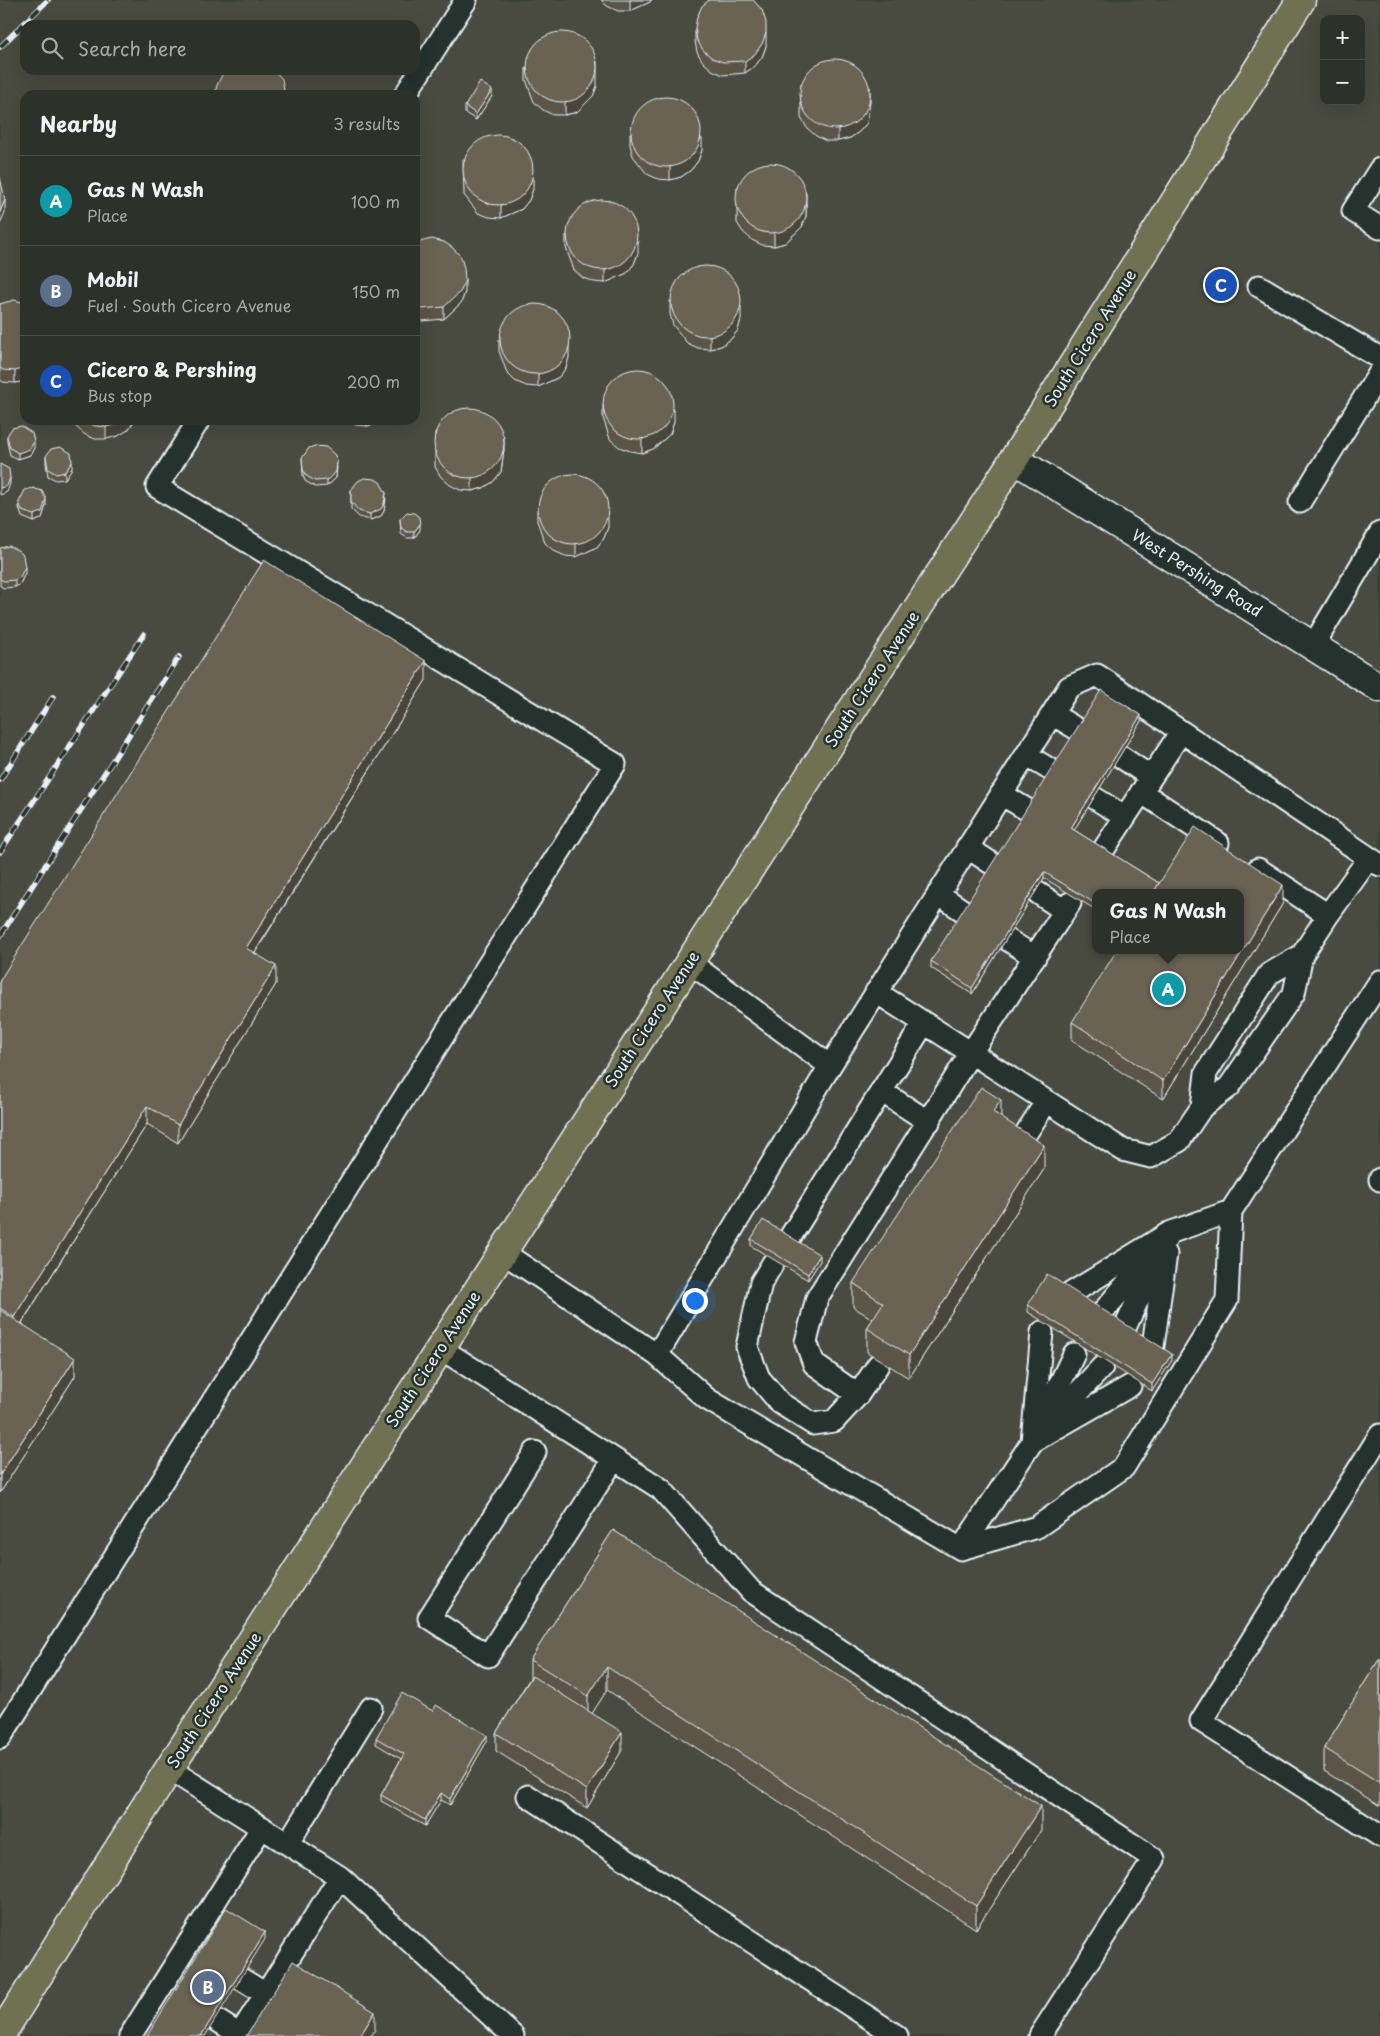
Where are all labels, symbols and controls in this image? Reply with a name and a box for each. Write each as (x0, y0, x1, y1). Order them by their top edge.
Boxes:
map controls (1320, 15, 1365, 105)
button: + (1320, 15, 1365, 60)
search box (20, 20, 420, 75)
icon: search (38, 34, 66, 62)
text: Search here (78, 34, 187, 62)
button: − (1320, 60, 1365, 105)
text: Nearby (40, 107, 117, 139)
text: 3 results (333, 111, 400, 135)
text: Gas N Wash (87, 175, 204, 203)
text: A (50, 189, 62, 213)
text: 100 m (351, 189, 400, 213)
text: Place (87, 203, 128, 227)
street label: South Cicero Avenue (1037, 264, 1141, 411)
text: Mobil (87, 265, 139, 293)
pin: C (1205, 266, 1237, 304)
text: B (51, 279, 61, 303)
text: 150 m (352, 279, 400, 303)
text: Fuel · South Cicero Avenue (87, 293, 291, 317)
text: Cicero & Pershing (87, 355, 256, 383)
text: C (50, 369, 62, 393)
text: 200 m (347, 369, 400, 393)
text: Bus stop (87, 383, 152, 407)
street label: West Pershing Road (1128, 522, 1267, 622)
street label: South Cicero Avenue (818, 605, 924, 751)
popup (1092, 889, 1244, 954)
text: Gas N Wash (1110, 896, 1226, 924)
text: Place (1110, 924, 1150, 948)
street label: South Cicero Avenue (598, 945, 704, 1091)
pin: A (1152, 970, 1184, 1008)
street label: South Cicero Avenue (379, 1285, 485, 1431)
your location (682, 1288, 708, 1314)
street label: South Cicero Avenue (160, 1626, 266, 1772)
pin: B (192, 1968, 224, 2006)

